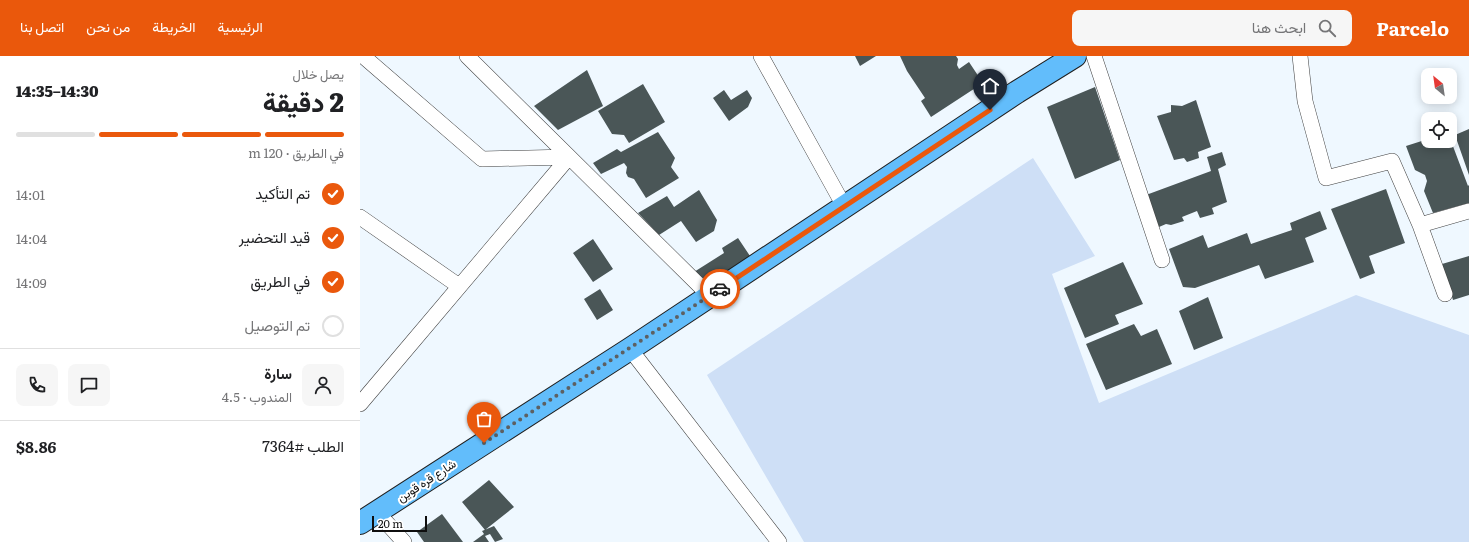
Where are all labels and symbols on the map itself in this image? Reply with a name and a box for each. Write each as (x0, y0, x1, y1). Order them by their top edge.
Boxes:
north arrow (1421, 68, 1457, 104)
pin (973, 69, 1007, 110)
courier (700, 269, 740, 309)
pin (467, 402, 501, 443)
street label: شارع قره قوين (393, 454, 460, 507)
scale bar (372, 514, 427, 533)

